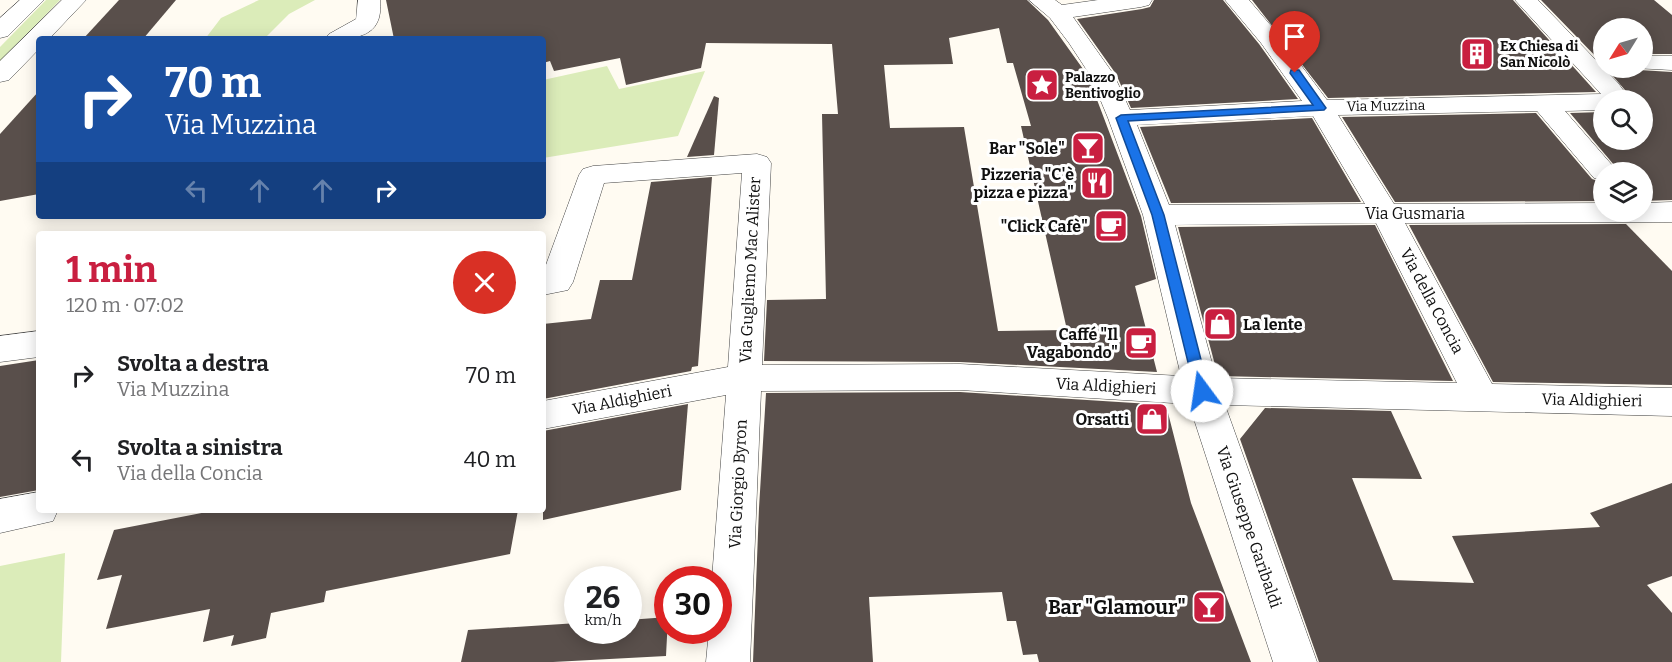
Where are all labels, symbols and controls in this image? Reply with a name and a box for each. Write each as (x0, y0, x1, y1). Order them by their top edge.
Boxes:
pin (1269, 11, 1320, 73)
north arrow (1593, 18, 1653, 78)
map controls (1593, 18, 1653, 222)
icon: arrive (1278, 20, 1311, 53)
building icon: Ex Chiesa di San Nicolò (1459, 36, 1495, 72)
place label: Ex Chiesa di San Nicolò (1500, 38, 1579, 71)
text: 70 m (165, 58, 261, 108)
icon: right (66, 60, 144, 138)
place icon: Palazzo Bentivoglio (1024, 67, 1060, 103)
place label: Palazzo Bentivoglio (1065, 69, 1141, 102)
button: search (1593, 90, 1653, 150)
street label: Via Muzzina (1347, 97, 1426, 115)
text: Via Muzzina (165, 109, 317, 141)
bar icon: Bar "Sole" (1070, 130, 1106, 166)
place label: Bar "Sole" (989, 139, 1065, 158)
button: layers (1593, 162, 1653, 222)
place label: Pizzeria "C'è pizza e pizza" (974, 165, 1074, 202)
restaurant icon: Pizzeria "C'è pizza e pizza" (1079, 165, 1115, 201)
icon: left (180, 174, 213, 207)
icon: ahead (243, 174, 276, 207)
icon: ahead (306, 174, 339, 207)
icon: right (369, 174, 402, 207)
street label: Via Gugliemo Mac Alister (736, 176, 764, 364)
street label: Via Gusmaria (1365, 204, 1465, 223)
cafe icon: "Click Cafè" (1093, 208, 1129, 244)
place label: "Click Cafè" (1001, 217, 1088, 236)
street label: Via della Concia (1396, 245, 1468, 357)
text: 1 min (66, 248, 157, 292)
button: close (453, 251, 516, 314)
text: 120 m · 07:02 (66, 293, 184, 317)
shop icon: La lente (1202, 306, 1238, 342)
place label: La lente (1243, 315, 1303, 334)
place label: Caffé "Il Vagabondo" (1027, 325, 1118, 362)
cafe icon: Caffé "Il Vagabondo" (1123, 325, 1159, 361)
text: Svolta a destra (117, 350, 269, 377)
icon: right (66, 359, 99, 392)
position arrow (1170, 359, 1234, 423)
text: 70 m (466, 362, 516, 389)
street label: Via Aldighieri (1055, 374, 1157, 398)
text: Via Muzzina (117, 377, 229, 401)
street label: Via Aldighieri (571, 381, 673, 419)
street label: Via Aldighieri (1541, 390, 1643, 410)
shop icon: Orsatti (1134, 401, 1170, 437)
place label: Orsatti (1076, 410, 1129, 429)
street label: Via Giorgio Byron (725, 419, 751, 549)
text: Svolta a sinistra (117, 434, 283, 461)
icon: left (66, 443, 99, 476)
street label: Via Giuseppe Garibaldi (1212, 444, 1286, 611)
text: 40 m (464, 446, 516, 473)
text: Via della Concia (117, 461, 263, 485)
speed limit sign: 30 (654, 566, 732, 644)
text: 26 (586, 580, 620, 616)
bar icon: Bar "Glamour" (1191, 589, 1227, 625)
place label: Bar "Glamour" (1048, 595, 1186, 619)
text: km/h (584, 611, 622, 629)

